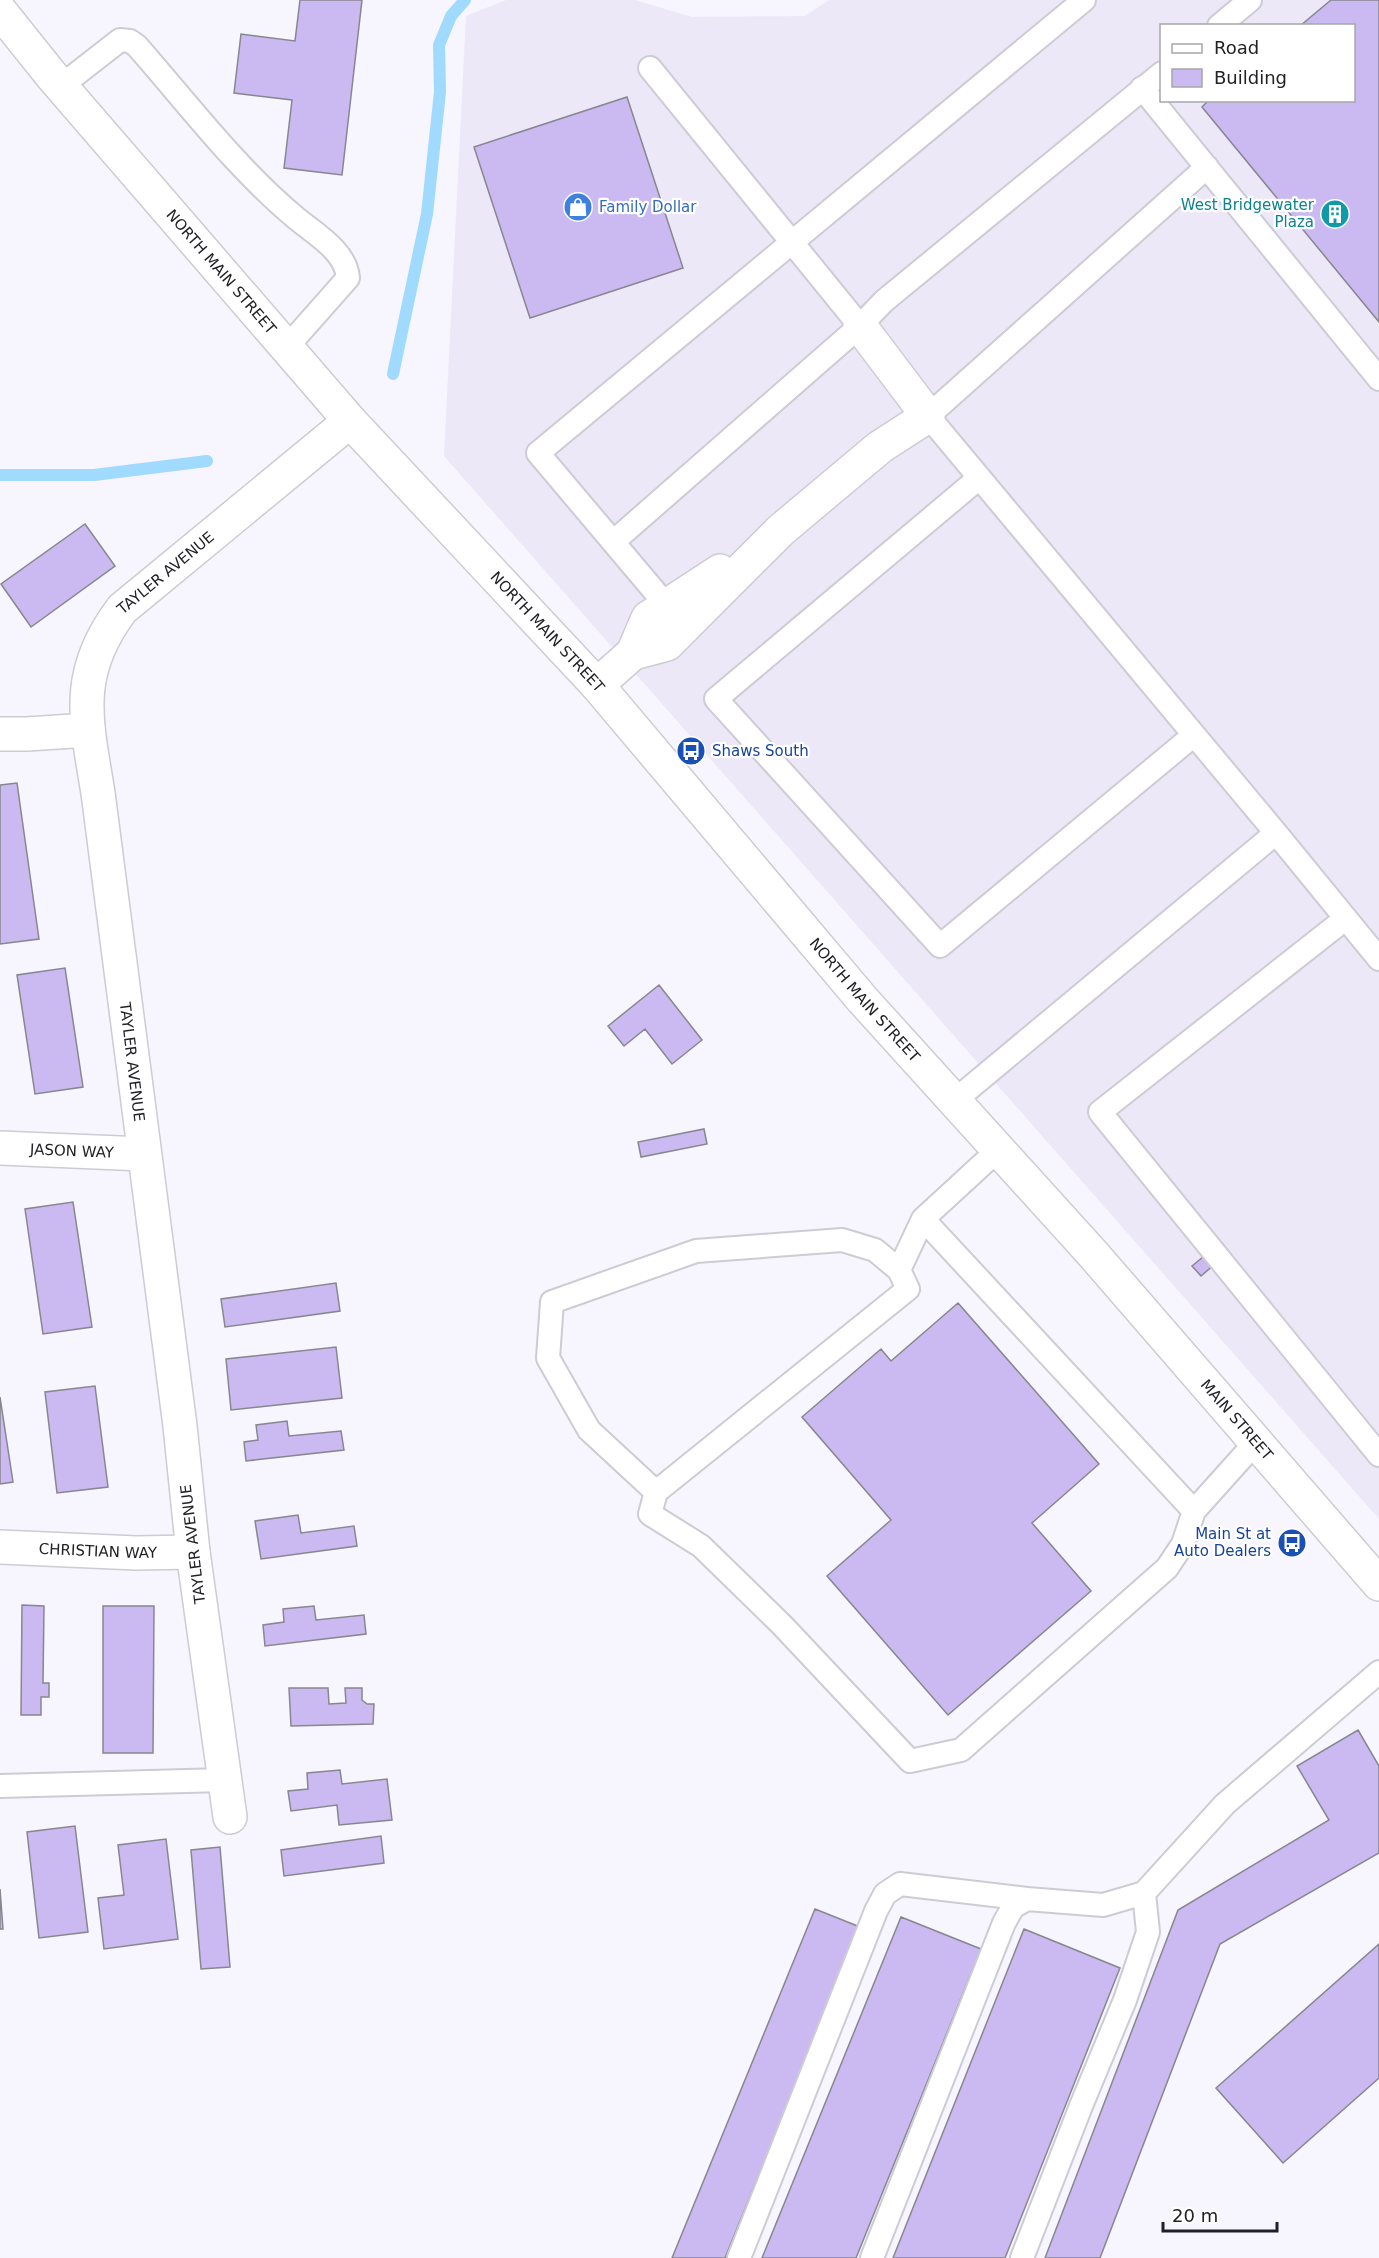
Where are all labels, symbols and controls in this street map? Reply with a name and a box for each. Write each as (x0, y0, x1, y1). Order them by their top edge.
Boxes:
legend (1160, 24, 1355, 102)
text: Road (1214, 37, 1259, 58)
text: Building (1214, 67, 1287, 88)
shop icon: Family Dollar (562, 191, 594, 223)
place label: West Bridgewater Plaza (1181, 196, 1315, 231)
place label: Family Dollar (599, 198, 697, 216)
building icon: West Bridgewater Plaza (1319, 198, 1351, 230)
street label: NORTH MAIN STREET (163, 206, 280, 338)
street label: TAYLER AVENUE (113, 528, 218, 619)
street label: NORTH MAIN STREET (487, 568, 609, 697)
bus stop icon: Shaws South (675, 735, 707, 767)
place label: Shaws South (712, 742, 809, 760)
street label: NORTH MAIN STREET (806, 934, 924, 1066)
street label: TAYLER AVENUE (116, 1000, 148, 1123)
street label: JASON WAY (29, 1140, 115, 1162)
street label: MAIN STREET (1197, 1376, 1277, 1464)
street label: TAYLER AVENUE (177, 1483, 209, 1606)
place label: Main St at Auto Dealers (1174, 1525, 1271, 1560)
bus stop icon: Main St at Auto Dealers (1276, 1527, 1308, 1559)
street label: CHRISTIAN WAY (38, 1540, 158, 1562)
scale bar (1163, 2195, 1277, 2233)
text: 20 m (1172, 2205, 1218, 2226)

